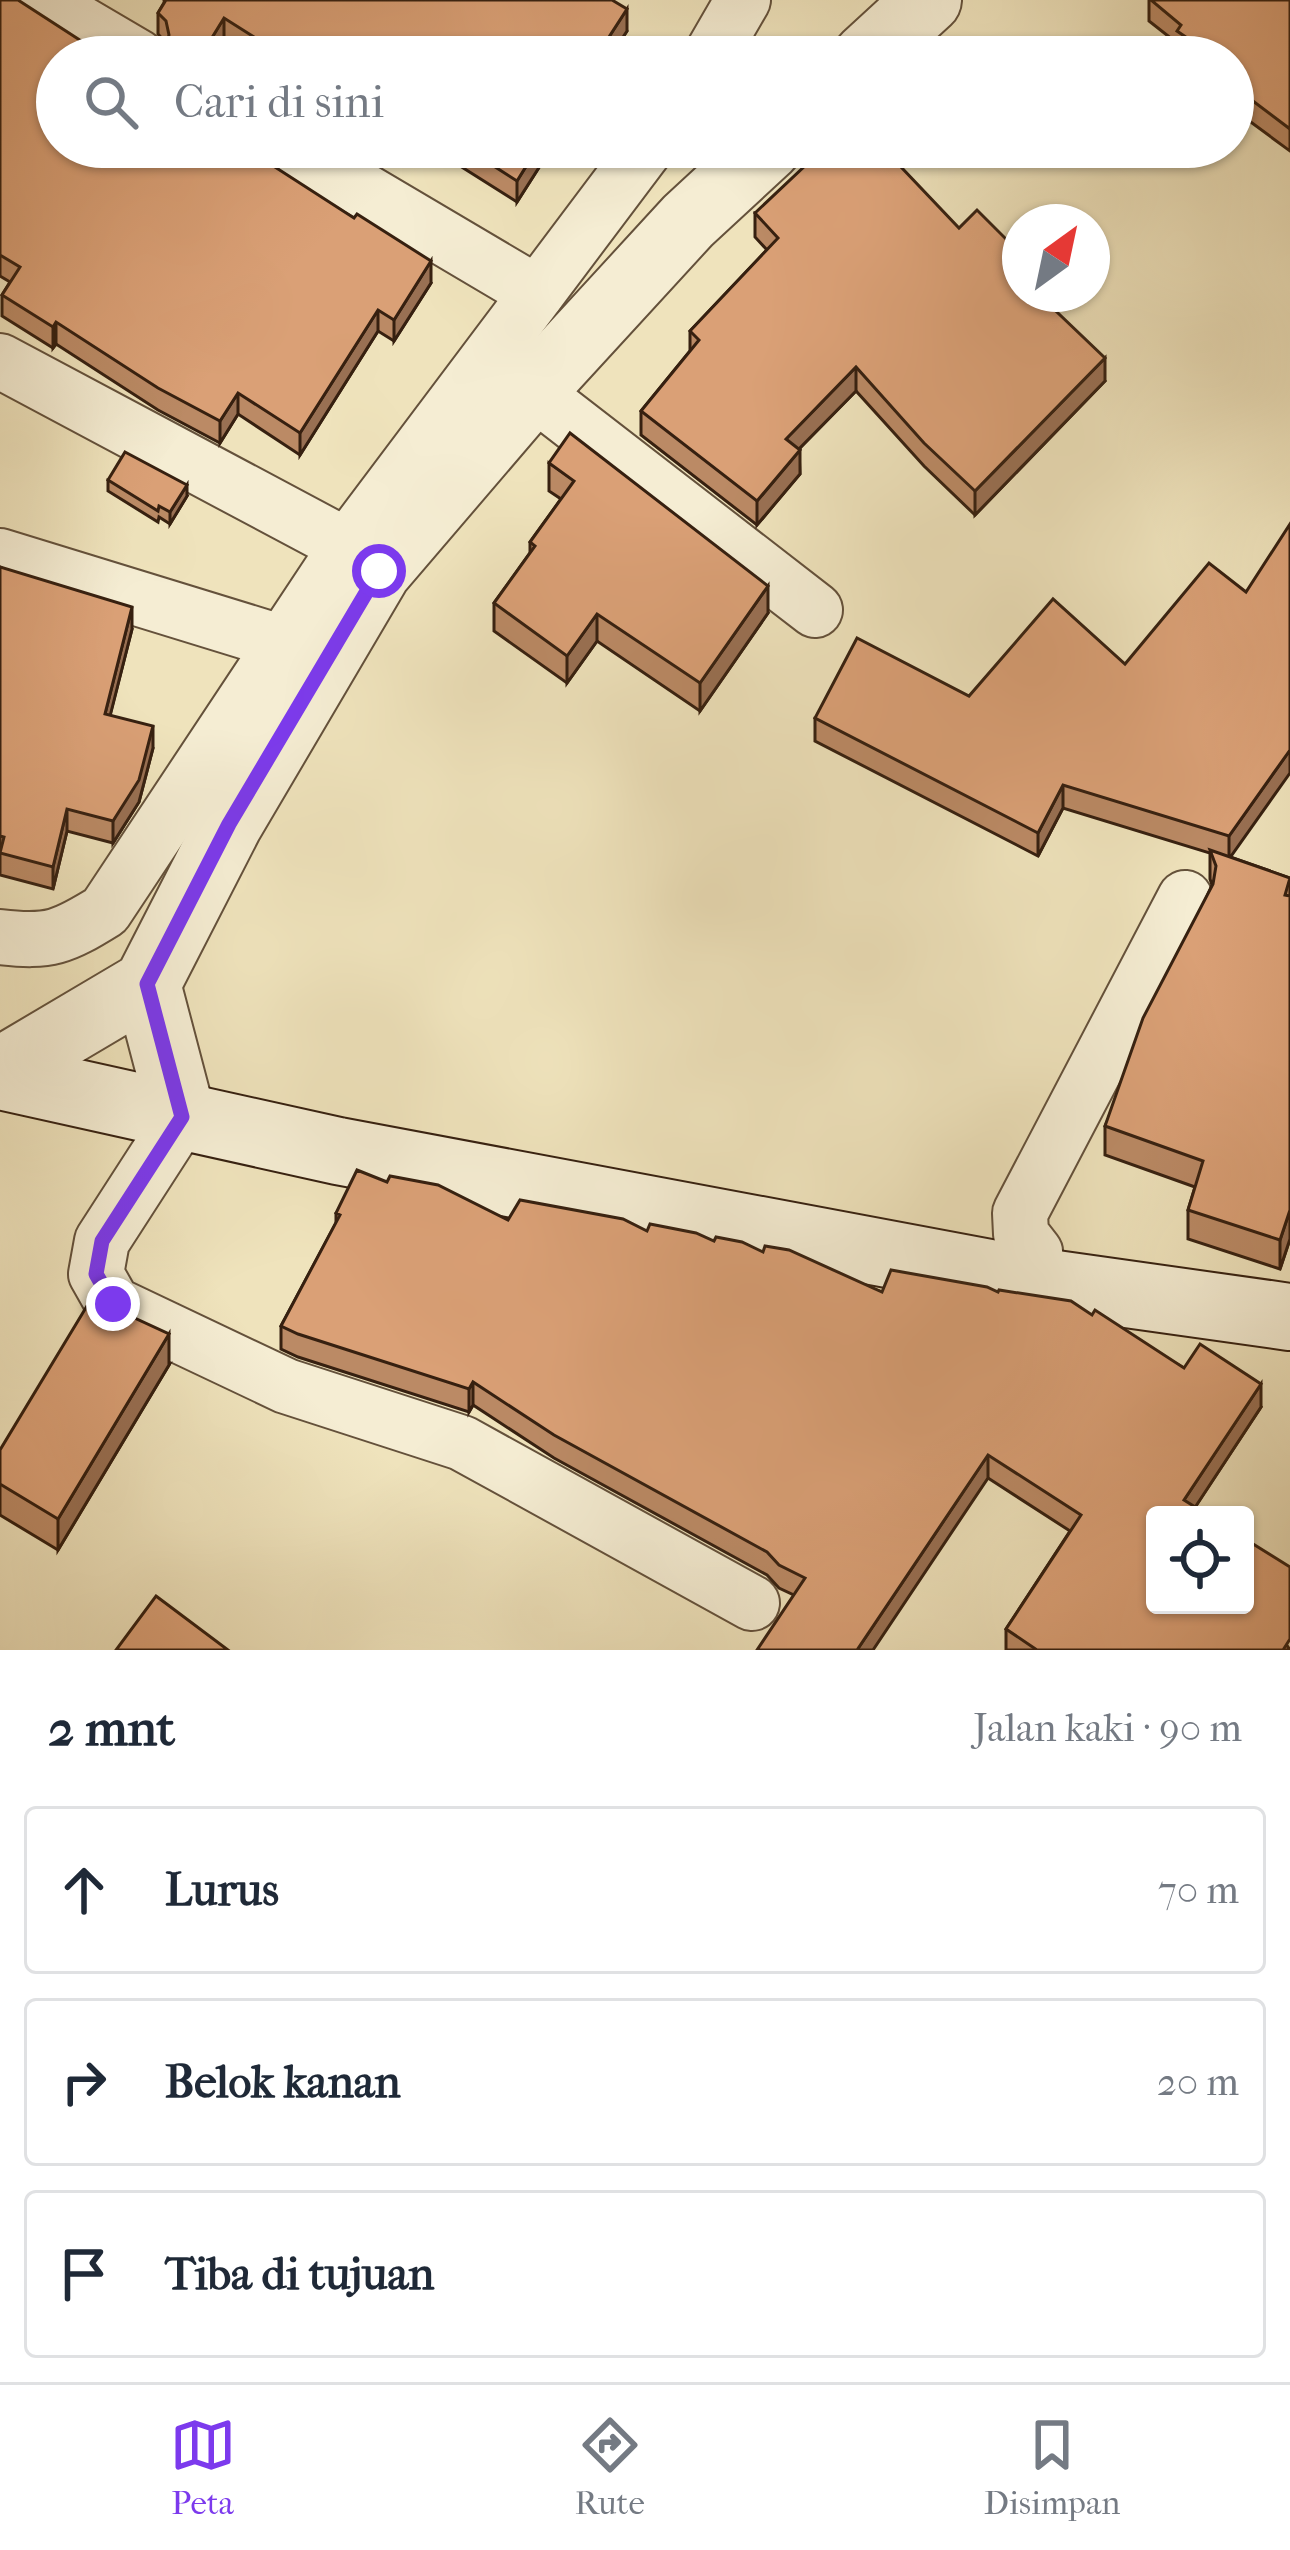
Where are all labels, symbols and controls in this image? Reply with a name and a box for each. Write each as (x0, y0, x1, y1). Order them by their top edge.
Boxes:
search box (36, 36, 1254, 168)
icon: search (78, 69, 144, 135)
text: Cari di sini (174, 76, 384, 129)
north arrow (1002, 204, 1110, 312)
route start (352, 544, 406, 598)
route end (86, 1277, 140, 1331)
map controls (1146, 1506, 1254, 1614)
button: locate (1146, 1506, 1254, 1614)
text: 2 mnt (48, 1698, 175, 1758)
text: Jalan kaki · 90 m (973, 1705, 1242, 1751)
icon: ahead (51, 1857, 117, 1923)
text: Lurus (165, 1864, 279, 1917)
text: 70 m (1158, 1867, 1239, 1913)
icon: right (51, 2049, 117, 2115)
text: Belok kanan (165, 2056, 401, 2109)
text: 20 m (1157, 2059, 1239, 2105)
icon: arrive (51, 2241, 117, 2307)
text: Tiba di tujuan (165, 2248, 434, 2301)
tab: Peta (170, 2412, 236, 2523)
tab: Rute (575, 2412, 645, 2523)
tab: Disimpan (984, 2412, 1120, 2523)

